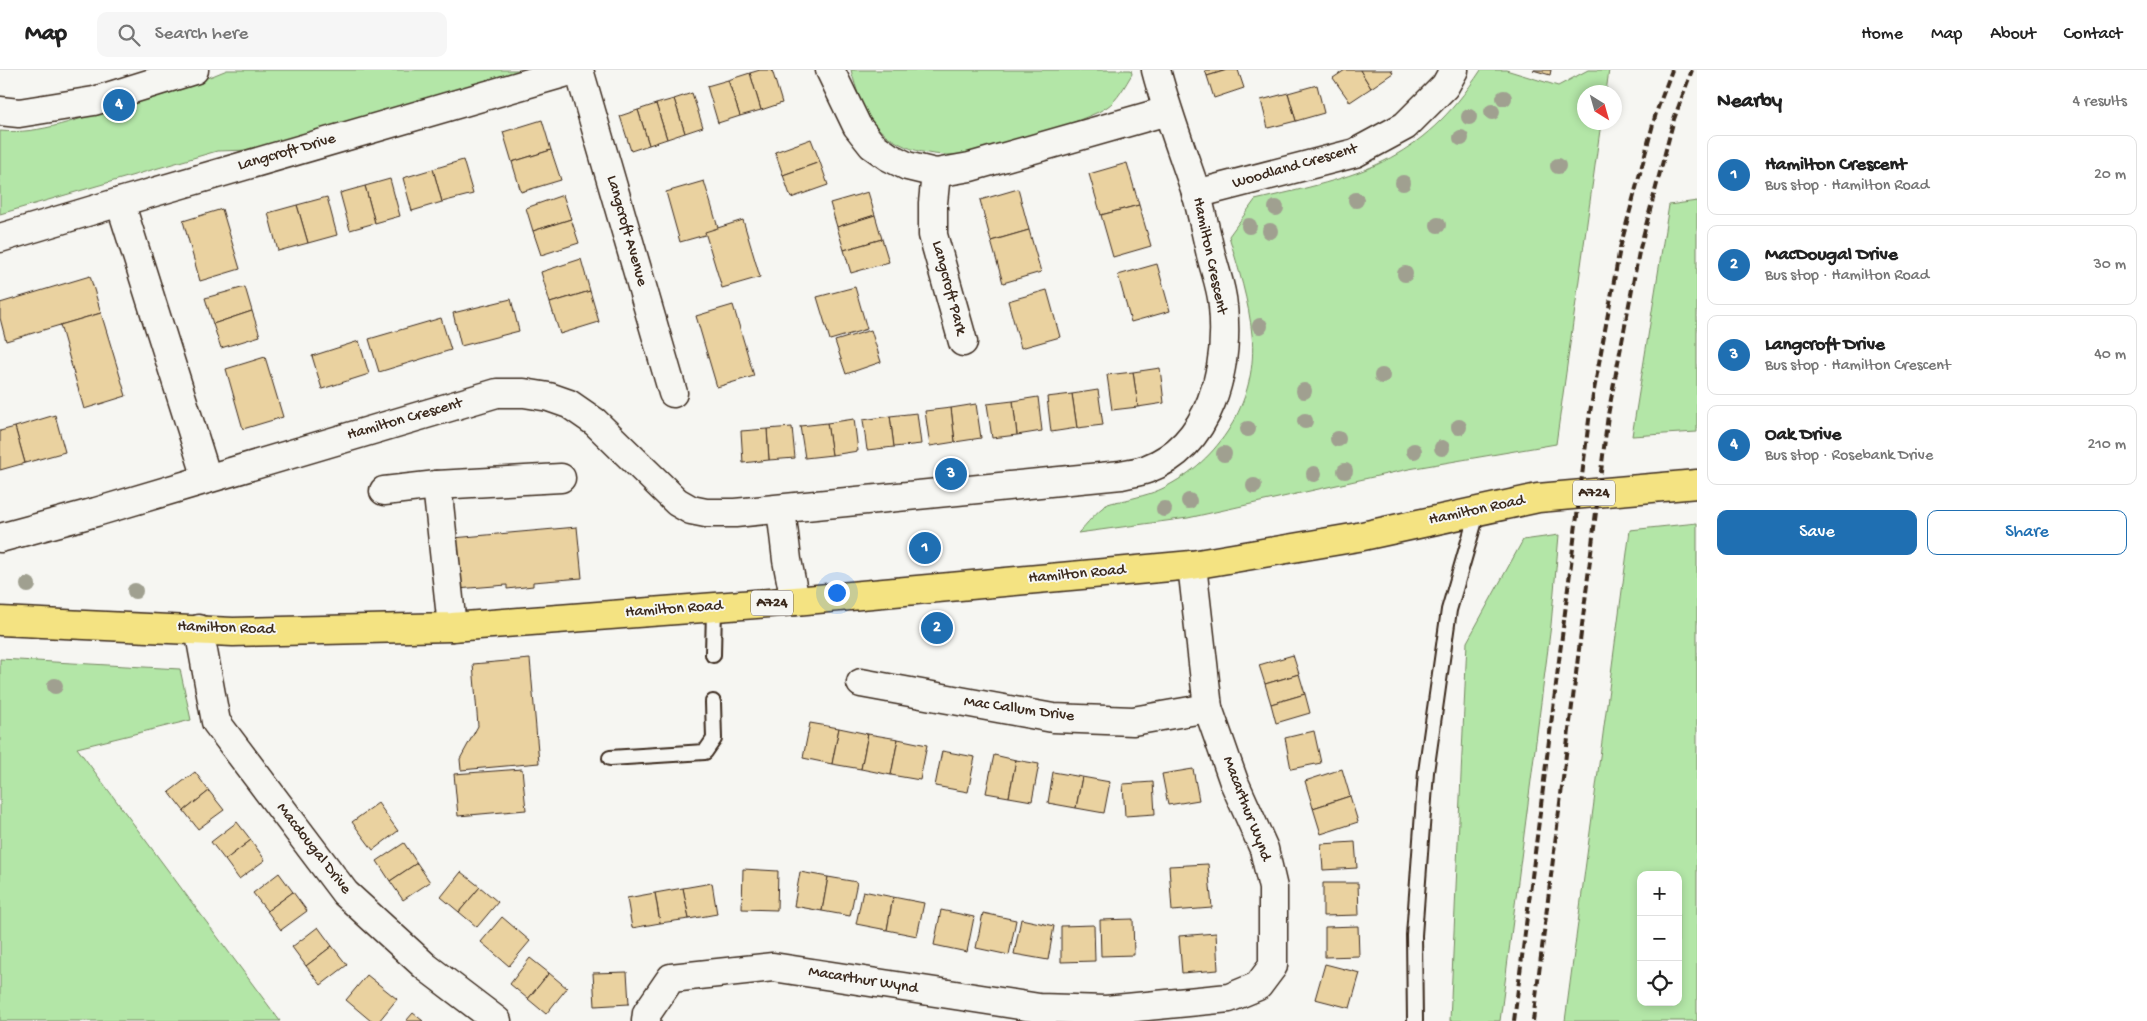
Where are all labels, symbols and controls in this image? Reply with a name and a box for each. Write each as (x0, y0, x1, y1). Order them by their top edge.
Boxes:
search box (97, 12, 447, 57)
text: Map (25, 20, 67, 49)
icon: search (115, 21, 143, 49)
text: Search here (155, 23, 248, 46)
text: Home (1861, 24, 1903, 45)
text: Map (1931, 24, 1962, 45)
text: About (1990, 24, 2036, 45)
text: Contact (2064, 24, 2122, 45)
north arrow (1577, 85, 1622, 130)
pin: 4 (103, 86, 135, 124)
text: Nearby (1717, 90, 1782, 115)
text: 4 results (2072, 93, 2127, 112)
street label: Langcroft Drive (236, 130, 339, 176)
street label: Woodland Crescent (1230, 140, 1361, 194)
text: Hamilton Crescent (1765, 154, 1906, 177)
text: 1 (1731, 166, 1737, 185)
text: 20 m (2094, 166, 2126, 185)
street label: Langcroft Avenue (601, 173, 651, 289)
text: Bus stop · Hamilton Road (1765, 177, 1929, 196)
street label: Hamilton Crescent (1187, 196, 1231, 318)
street label: Langcroft Park (926, 239, 970, 339)
text: MacDougal Drive (1765, 244, 1898, 267)
text: 2 (1730, 256, 1738, 275)
text: 30 m (2093, 256, 2126, 275)
text: Bus stop · Hamilton Road (1765, 267, 1929, 286)
text: Langcroft Drive (1765, 334, 1885, 357)
text: 3 (1730, 346, 1738, 365)
text: 40 m (2094, 346, 2126, 365)
text: Bus stop · Hamilton Crescent (1765, 357, 1950, 376)
street label: Hamilton Crescent (345, 394, 466, 446)
text: Oak Drive (1765, 424, 1841, 447)
text: 4 (1730, 436, 1738, 455)
text: 210 m (2087, 436, 2126, 455)
text: Bus stop · Rosebank Drive (1765, 447, 1933, 466)
pin: 3 (935, 455, 967, 493)
road number: A724 (1573, 480, 1615, 506)
street label: Hamilton Road (1427, 491, 1528, 530)
button: Save (1717, 510, 1917, 555)
button: Share (1927, 510, 2127, 555)
pin: 1 (909, 529, 941, 567)
street label: Hamilton Road (1028, 561, 1128, 589)
your location (824, 580, 850, 606)
road number: A724 (751, 590, 793, 616)
street label: Hamilton Road (625, 597, 725, 623)
pin: 2 (921, 609, 953, 647)
street label: Hamilton Road (177, 618, 277, 640)
street label: Mac Callum Drive (963, 693, 1076, 727)
street label: Macarthur Wynd (1217, 754, 1275, 866)
street label: Macdougal Drive (271, 800, 355, 899)
map controls (1637, 871, 1682, 1006)
button: + (1637, 871, 1682, 916)
button: − (1637, 916, 1682, 961)
button: locate (1637, 961, 1682, 1006)
street label: Macarthur Wynd (807, 963, 921, 999)

